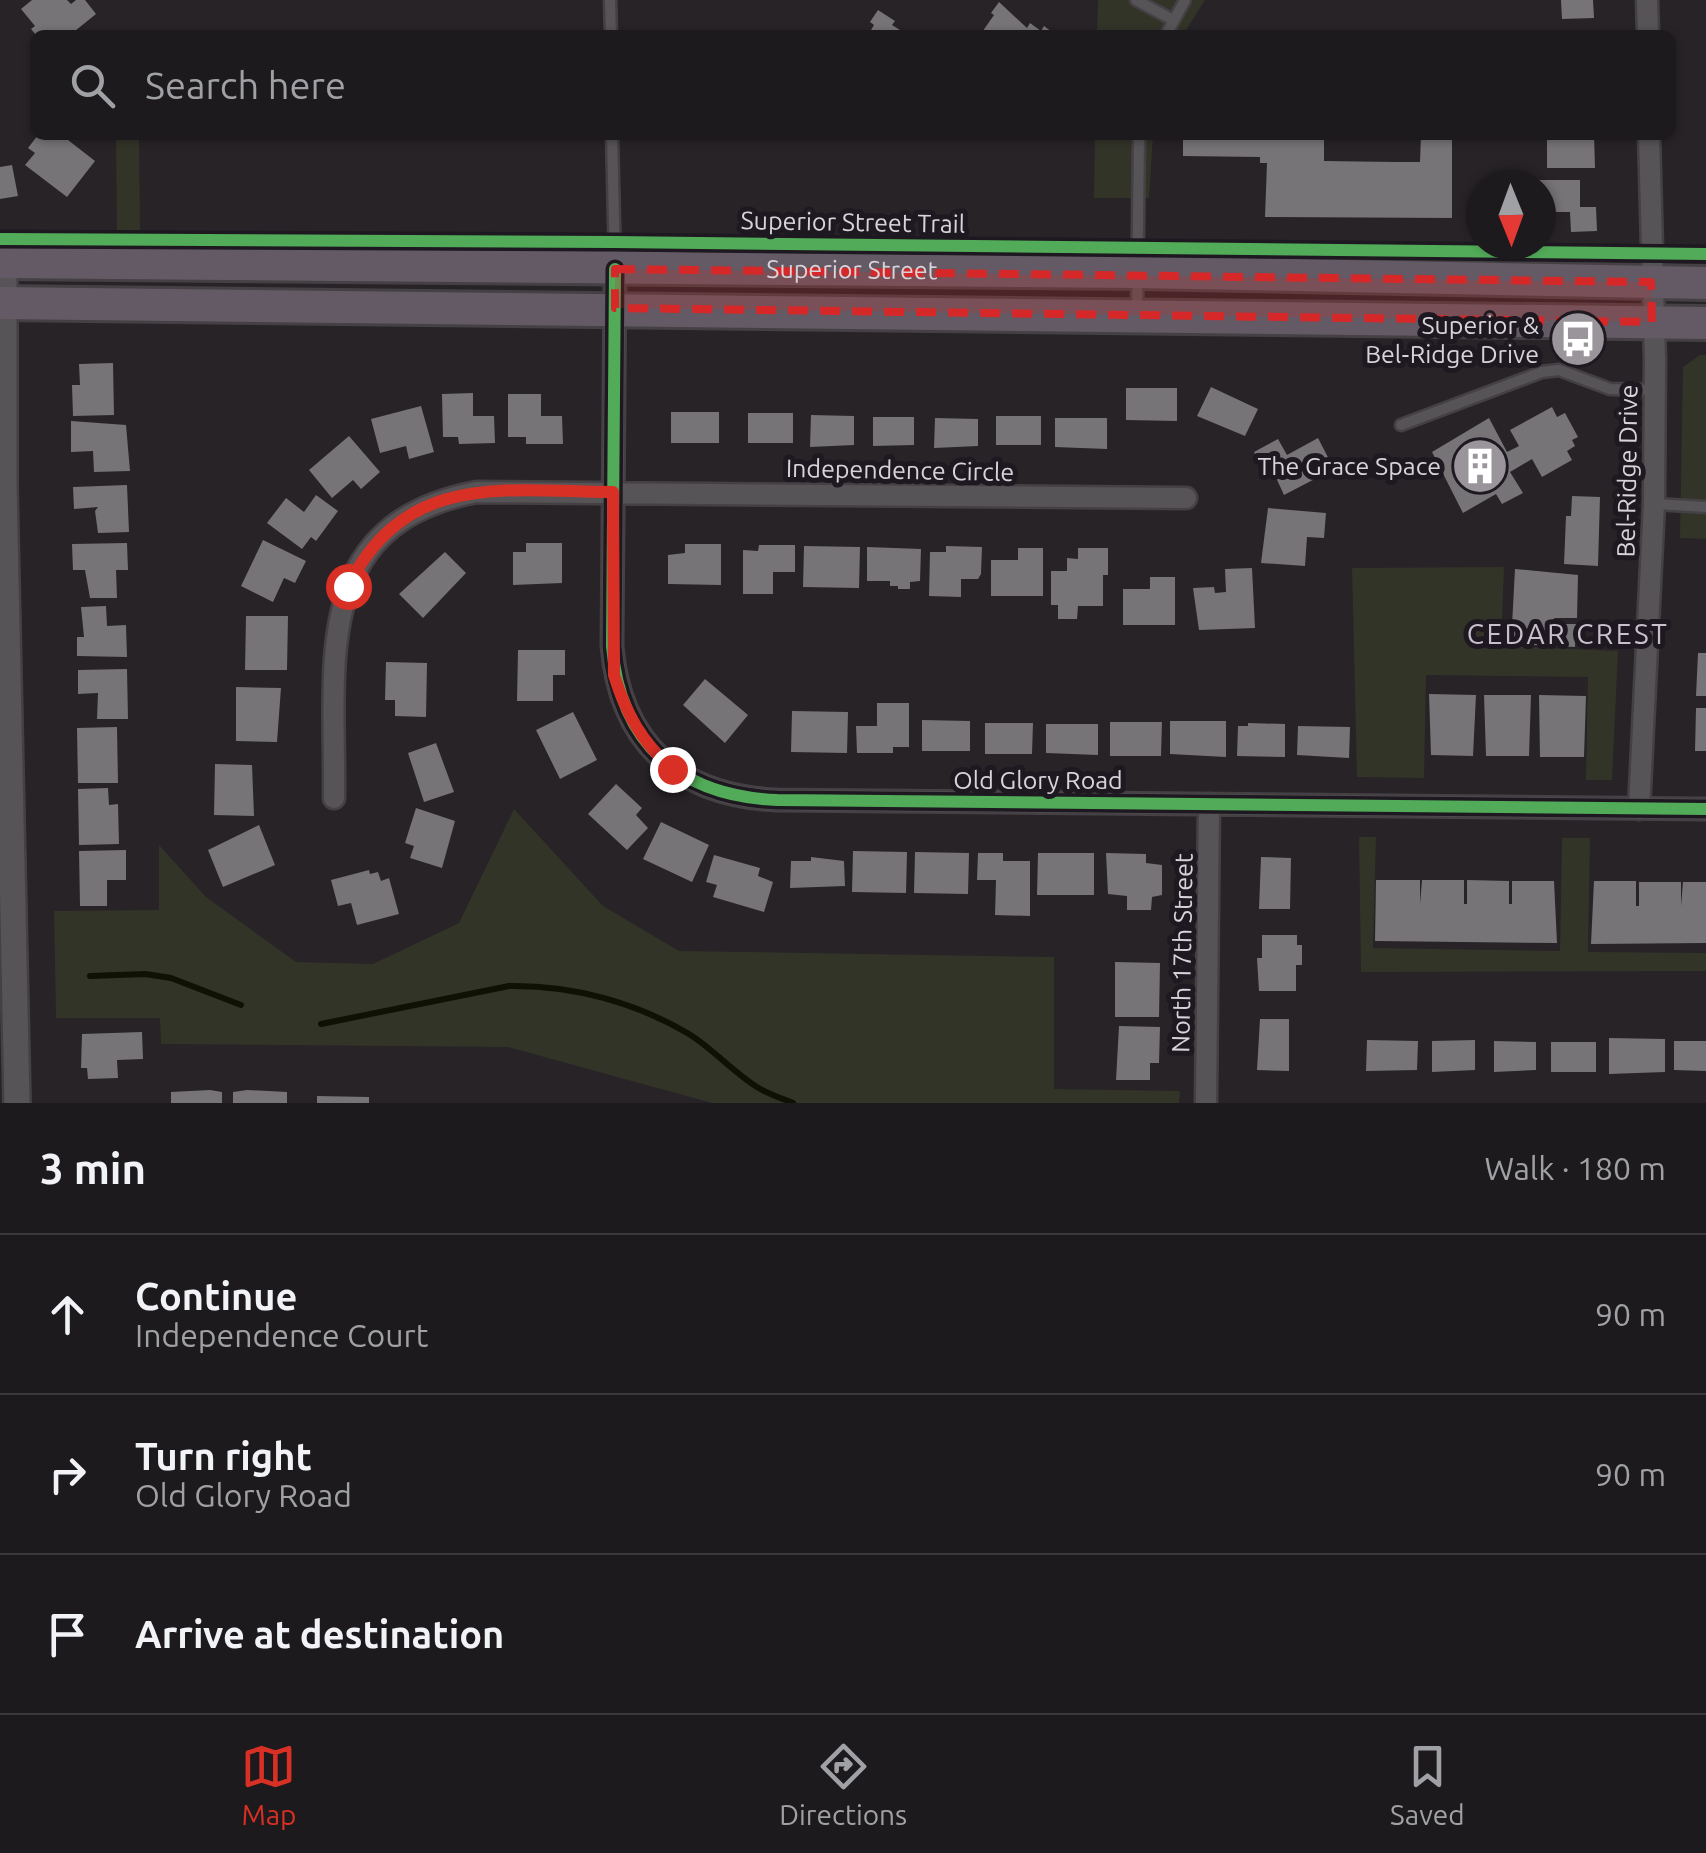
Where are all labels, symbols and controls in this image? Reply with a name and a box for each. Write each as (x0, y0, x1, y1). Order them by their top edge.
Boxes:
search box (30, 30, 1676, 140)
icon: search (65, 58, 120, 113)
text: Search here (145, 64, 346, 106)
north arrow (1466, 170, 1556, 260)
street label: Superior Street Trail (740, 206, 966, 238)
street label: Superior Street (766, 255, 938, 284)
bus stop icon: Superior & Bel‐Ridge Drive (1548, 309, 1608, 369)
place label: Superior & Bel‐Ridge Drive (1365, 311, 1540, 368)
street label: Bel-Ridge Drive (1611, 384, 1643, 558)
building icon: The Grace Space (1450, 436, 1510, 496)
place label: The Grace Space (1257, 452, 1441, 480)
street label: Independence Circle (786, 454, 1014, 486)
route start (326, 564, 372, 610)
district label: CEDAR CREST (1467, 618, 1669, 649)
route end (650, 747, 696, 793)
street label: Old Glory Road (953, 766, 1123, 794)
street label: North 17th Street (1166, 853, 1198, 1053)
text: 3 min (40, 1145, 146, 1192)
text: Walk · 180 m (1484, 1150, 1666, 1186)
text: Continue (135, 1275, 297, 1317)
icon: ahead (40, 1287, 95, 1342)
text: 90 m (1595, 1296, 1666, 1332)
text: Independence Court (135, 1317, 428, 1353)
text: Turn right (135, 1435, 312, 1477)
icon: right (40, 1447, 95, 1502)
text: 90 m (1595, 1456, 1666, 1492)
text: Old Glory Road (135, 1477, 352, 1513)
icon: arrive (40, 1607, 95, 1662)
text: Arrive at destination (135, 1613, 504, 1655)
tab: Map (241, 1739, 297, 1830)
tab: Directions (779, 1739, 907, 1830)
tab: Saved (1390, 1739, 1465, 1830)

